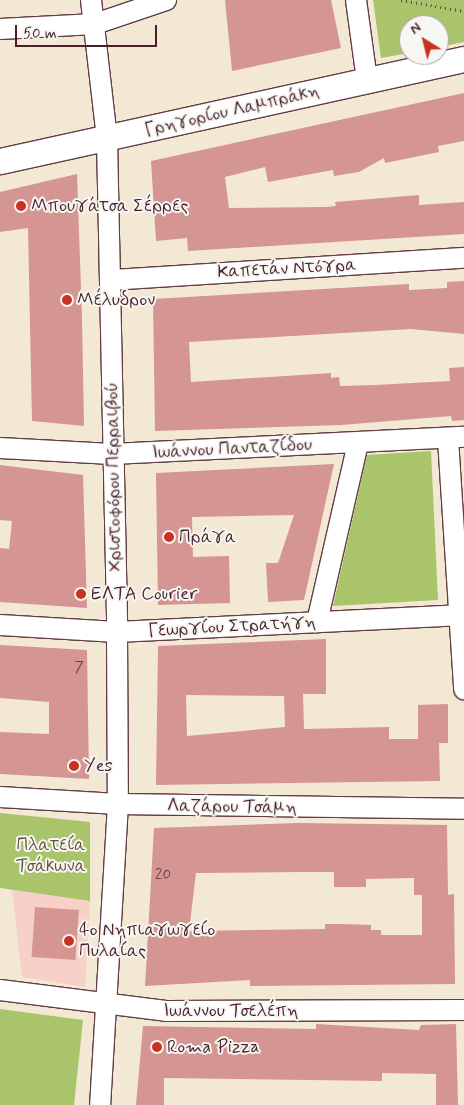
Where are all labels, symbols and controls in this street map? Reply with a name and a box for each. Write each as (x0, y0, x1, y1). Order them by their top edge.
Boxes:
scale bar (18, 15, 160, 47)
north arrow (399, 15, 449, 65)
text: N (407, 19, 425, 39)
text: 50 m (23, 24, 57, 44)
street label: Γρηγορίου Λαμπράκη (143, 80, 321, 142)
place label: Μπουγάτσα Σέρρες (31, 195, 188, 217)
marker: Μπουγάτσα Σέρρες (15, 200, 27, 212)
street label: Καπετάν Ντόγρα (217, 255, 357, 283)
place label: Μέλυδρον (77, 289, 155, 311)
marker: Μέλυδρον (61, 294, 73, 306)
street label: Χριστοφόρου Περραιβού (102, 382, 126, 572)
street label: Ιωάννου Πανταζίδου (151, 434, 313, 464)
place label: Πράγα (179, 526, 236, 548)
marker: Πράγα (163, 531, 175, 543)
place label: ΕΛΤΑ Courier (91, 583, 197, 605)
marker: ΕΛΤΑ Courier (75, 588, 87, 600)
street label: Γεωργίου Στρατήγη (147, 612, 317, 642)
house number: 7 (74, 660, 84, 678)
place label: Yes (84, 755, 113, 777)
marker: Yes (68, 760, 80, 772)
street label: Λαζάρου Τσάμη (167, 795, 297, 819)
park label: Πλατεία Τσάκωνα (16, 835, 86, 878)
house number: 20 (155, 867, 171, 885)
place label: 4ο Νηπιαγωγείο Πυλαίας (79, 920, 215, 962)
marker: 4ο Νηπιαγωγείο Πυλαίας (63, 935, 75, 947)
street label: Ιωάννου Τσελέπη (163, 1000, 299, 1022)
place label: Roma Pizza (167, 1036, 258, 1058)
marker: Roma Pizza (151, 1041, 163, 1053)

